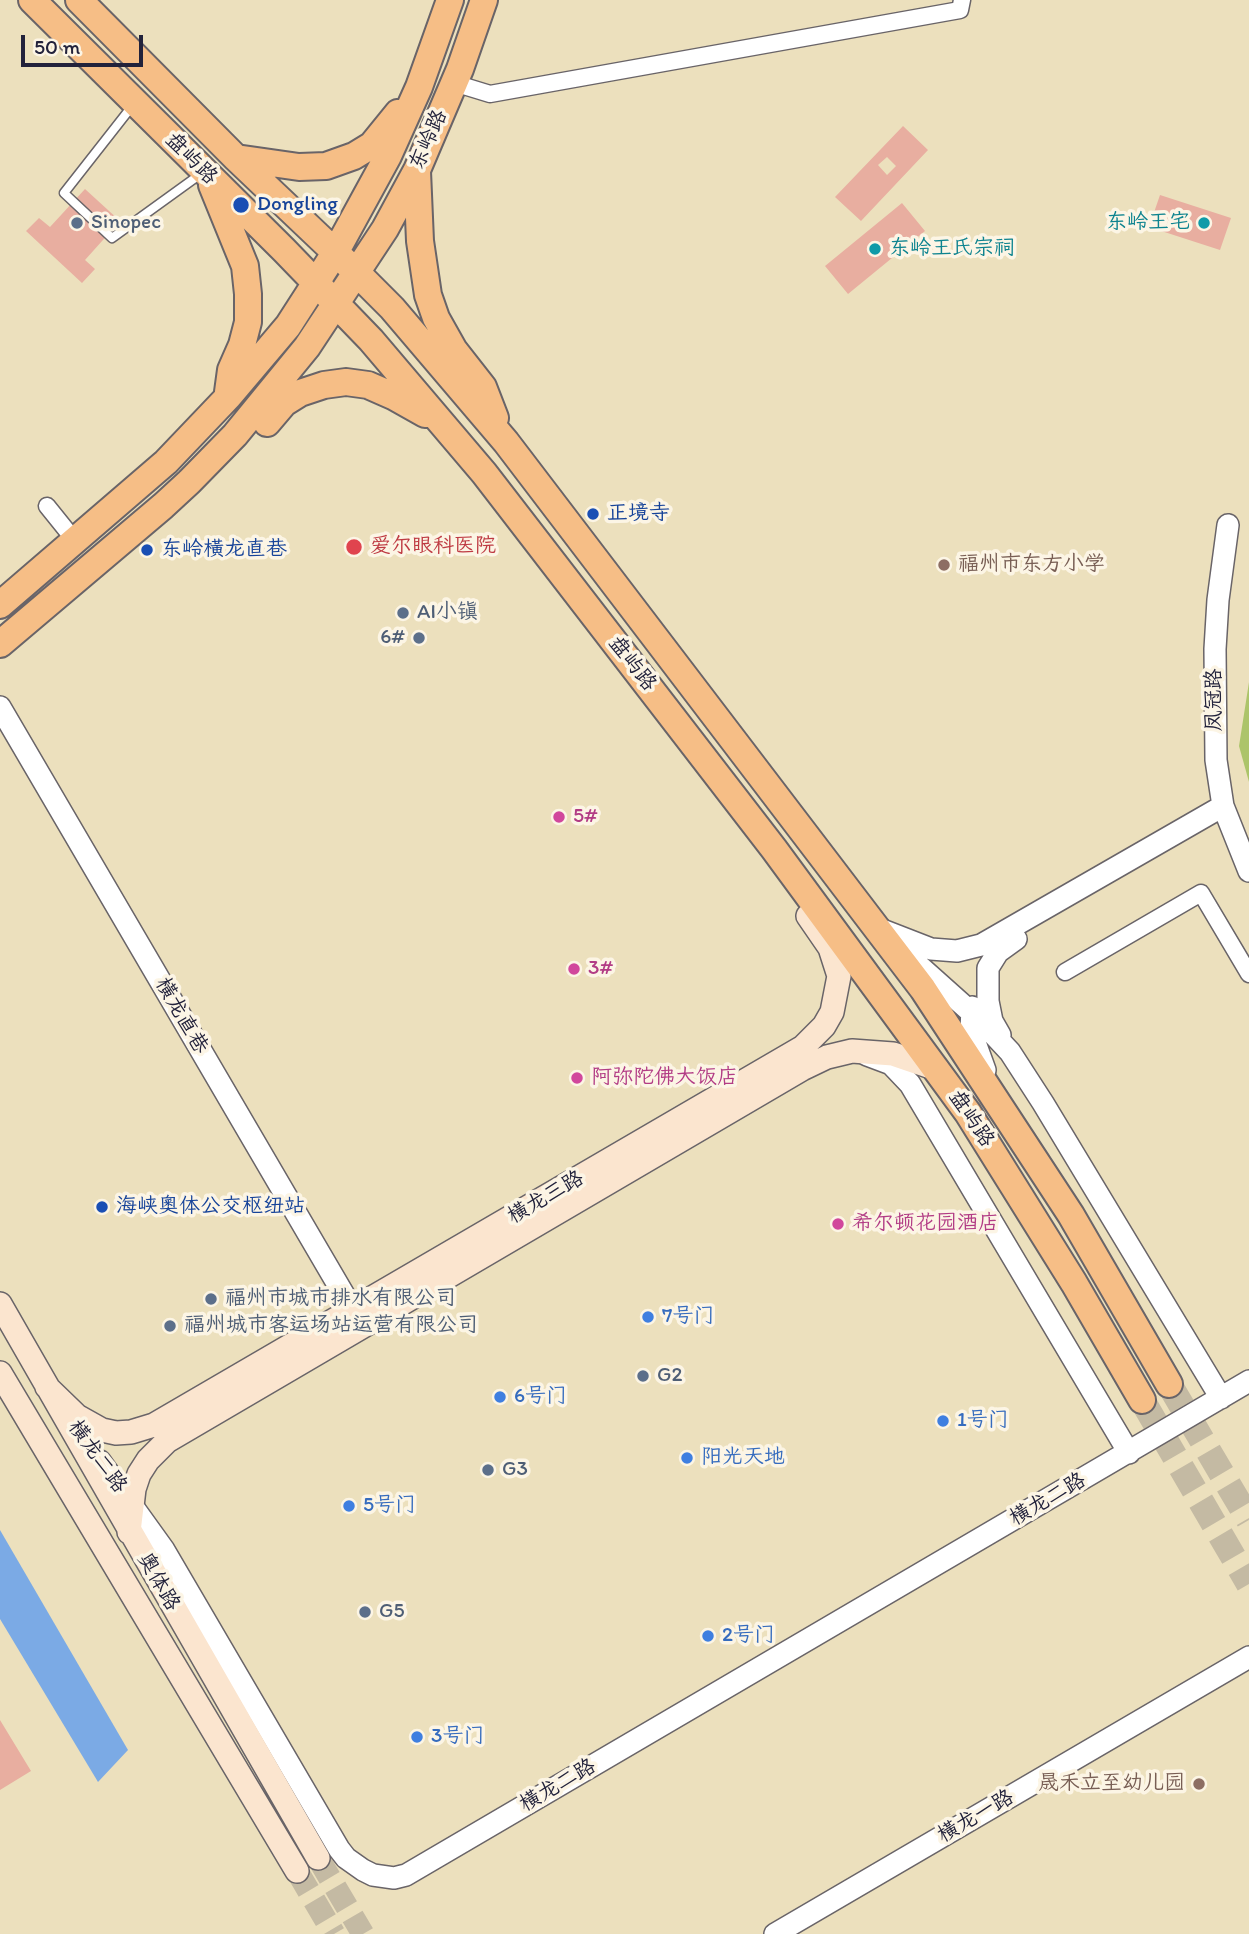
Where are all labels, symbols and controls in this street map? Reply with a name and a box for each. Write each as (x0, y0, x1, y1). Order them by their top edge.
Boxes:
scale bar (24, 21, 147, 65)
text: 50 m (34, 34, 80, 59)
street label: 东岭路 (405, 106, 453, 174)
street label: 盘屿路 (160, 128, 222, 190)
place label: Dongling (257, 192, 338, 218)
marker: Dongling (231, 195, 251, 215)
place label: Sinopec (91, 210, 161, 236)
place label: 东岭王宅 (1106, 210, 1190, 236)
marker: Sinopec (69, 215, 85, 231)
marker: 东岭王宅 (1196, 215, 1212, 231)
place label: 东岭王氏宗祠 (889, 236, 1015, 262)
marker: 东岭王氏宗祠 (867, 241, 883, 257)
place label: 正境寺 (607, 501, 670, 527)
marker: 正境寺 (585, 506, 601, 522)
place label: 爱尔眼科医院 (370, 534, 496, 560)
place label: 东岭横龙直巷 (161, 537, 287, 563)
marker: 爱尔眼科医院 (344, 537, 364, 557)
marker: 东岭横龙直巷 (139, 542, 155, 558)
place label: 福州市东方小学 (958, 552, 1105, 578)
marker: 福州市东方小学 (936, 557, 952, 573)
place label: AI小镇 (417, 600, 478, 626)
marker: AI小镇 (395, 605, 411, 621)
place label: 6# (380, 625, 405, 651)
marker: 6# (411, 630, 427, 646)
street label: 盘屿路 (603, 631, 661, 697)
street label: 凤冠路 (1202, 669, 1228, 731)
place label: 5# (573, 804, 598, 830)
marker: 5# (551, 809, 567, 825)
place label: 3# (588, 956, 613, 982)
marker: 3# (566, 961, 582, 977)
street label: 横龙直巷 (149, 973, 213, 1059)
place label: 阿弥陀佛大饭店 (591, 1065, 738, 1091)
marker: 阿弥陀佛大饭店 (569, 1070, 585, 1086)
street label: 盘屿路 (943, 1086, 999, 1152)
street label: 横龙三路 (503, 1166, 589, 1230)
place label: 海峡奥体公交枢纽站 (116, 1194, 305, 1220)
marker: 海峡奥体公交枢纽站 (94, 1199, 110, 1215)
place label: 希尔顿花园酒店 (852, 1211, 999, 1237)
marker: 希尔顿花园酒店 (830, 1216, 846, 1232)
place label: 福州市城市排水有限公司 (225, 1286, 456, 1312)
marker: 福州市城市排水有限公司 (203, 1291, 219, 1307)
place label: 7号门 (662, 1304, 714, 1330)
marker: 7号门 (640, 1309, 656, 1325)
place label: 福州城市客运场站运营有限公司 (184, 1313, 478, 1339)
marker: 福州城市客运场站运营有限公司 (162, 1318, 178, 1334)
place label: G2 (657, 1363, 683, 1389)
marker: G2 (635, 1368, 651, 1384)
place label: 6号门 (514, 1384, 567, 1410)
marker: 6号门 (492, 1389, 508, 1405)
place label: 1号门 (957, 1408, 1009, 1434)
marker: 1号门 (935, 1413, 951, 1429)
street label: 横龙二路 (62, 1416, 132, 1498)
place label: 阳光天地 (701, 1445, 785, 1471)
marker: 阳光天地 (679, 1450, 695, 1466)
place label: G3 (502, 1457, 528, 1483)
marker: G3 (480, 1462, 496, 1478)
street label: 横龙二路 (1005, 1468, 1091, 1532)
place label: 5号门 (363, 1493, 416, 1519)
marker: 5号门 (341, 1498, 357, 1514)
street label: 奥体路 (131, 1548, 185, 1616)
place label: G5 (379, 1599, 405, 1625)
marker: G5 (357, 1604, 373, 1620)
place label: 2号门 (722, 1623, 775, 1649)
marker: 2号门 (700, 1628, 716, 1644)
place label: 3号门 (431, 1724, 484, 1750)
marker: 3号门 (409, 1729, 425, 1745)
street label: 横龙二路 (515, 1754, 601, 1818)
place label: 晟禾立至幼儿园 (1038, 1771, 1185, 1797)
marker: 晟禾立至幼儿园 (1191, 1776, 1207, 1792)
street label: 横龙一路 (933, 1785, 1019, 1849)

